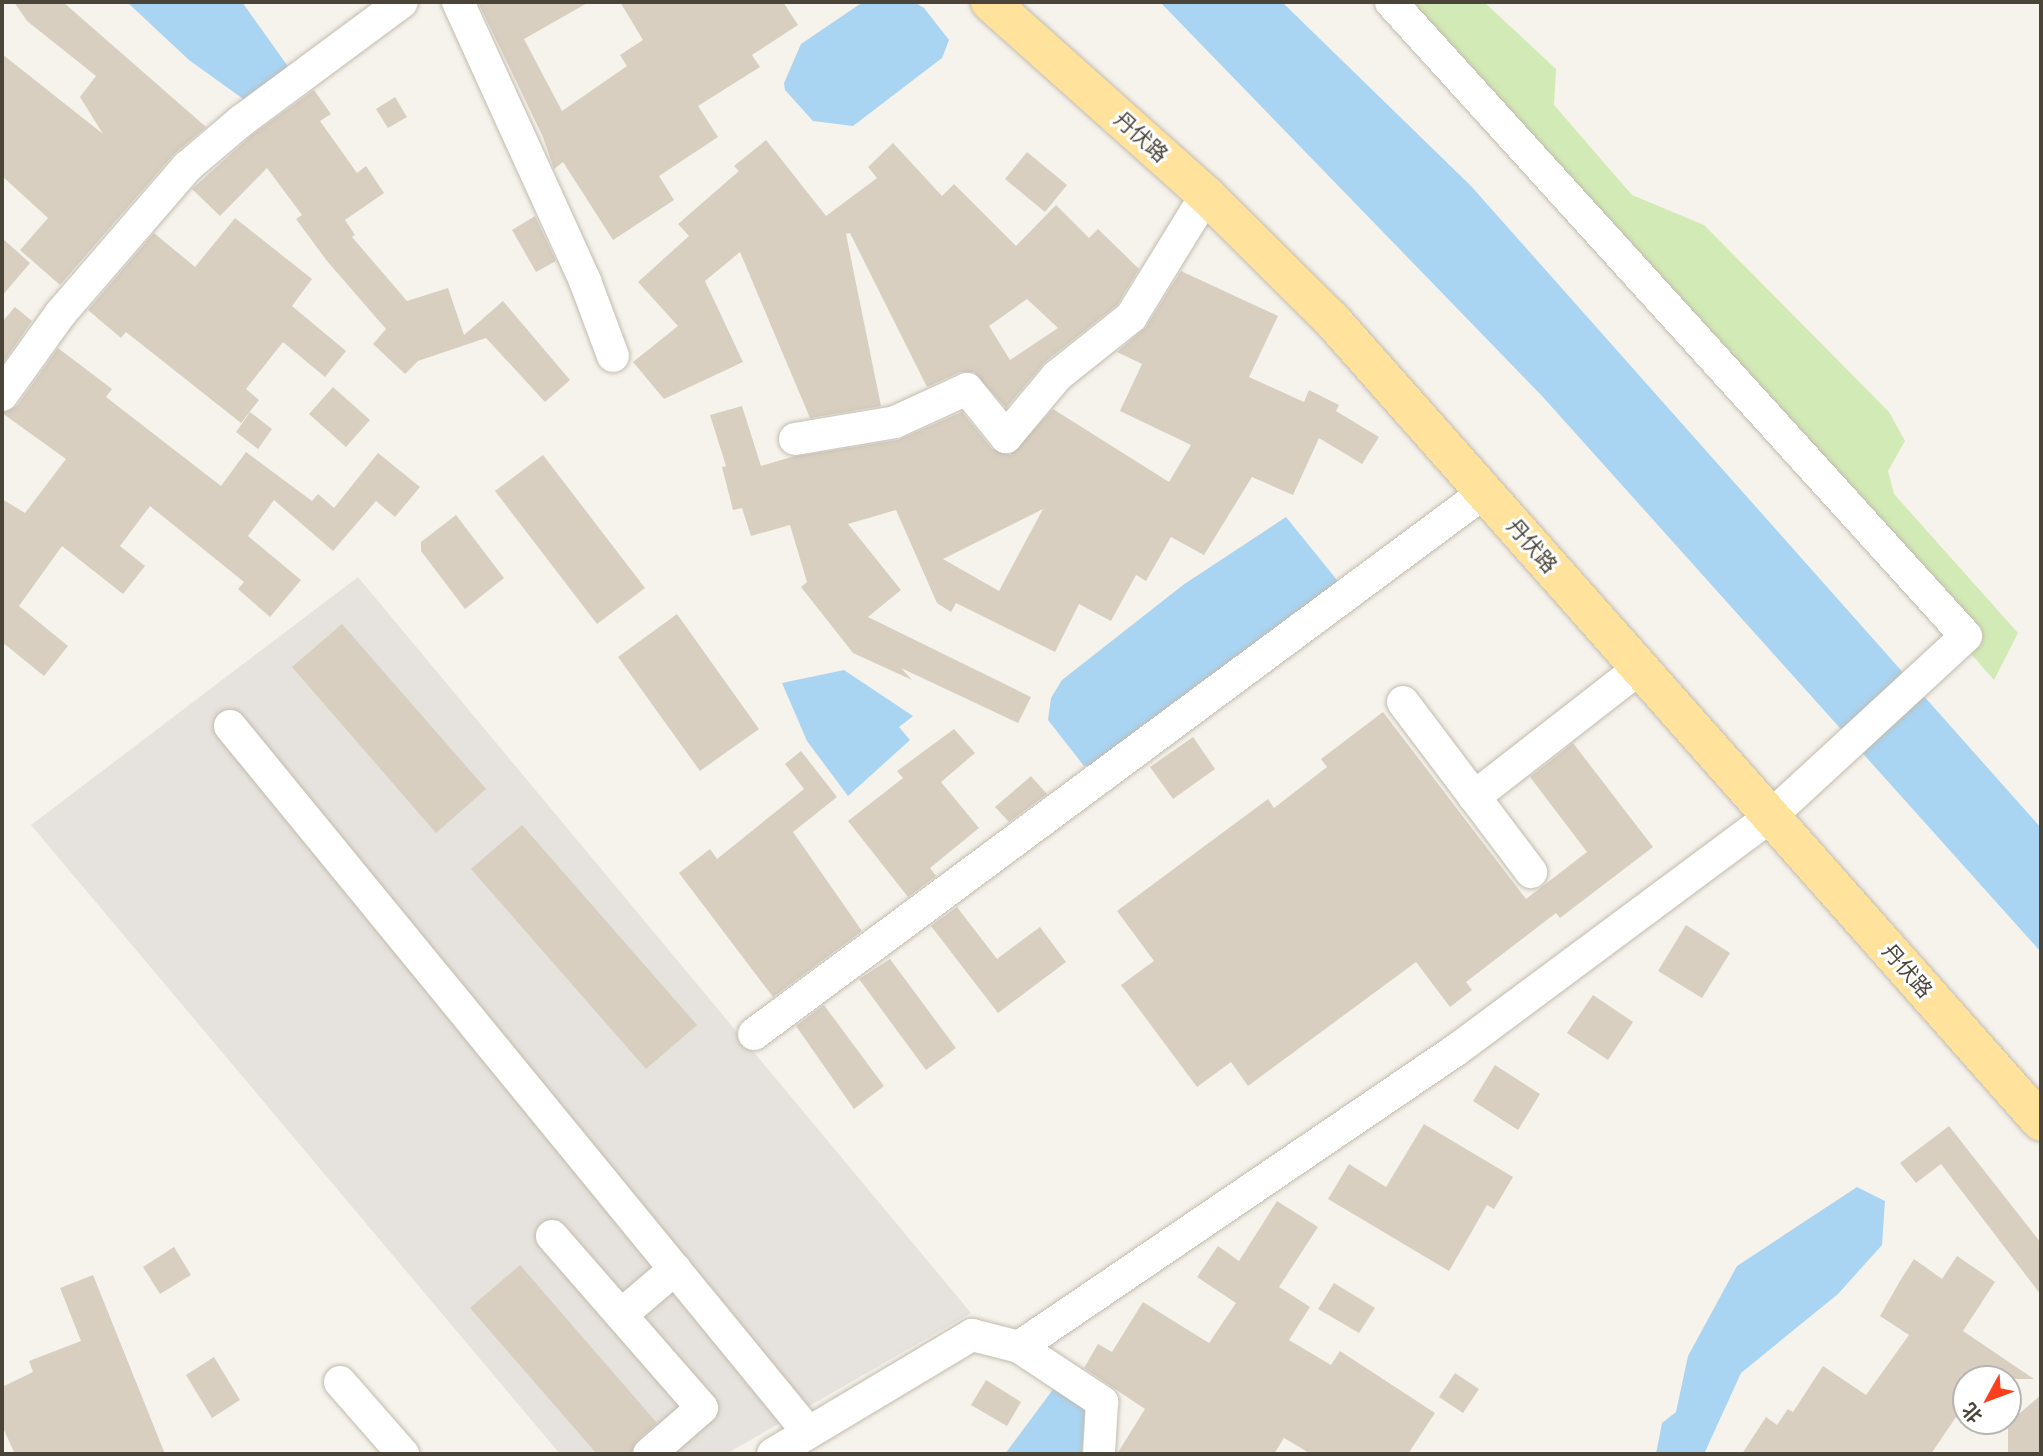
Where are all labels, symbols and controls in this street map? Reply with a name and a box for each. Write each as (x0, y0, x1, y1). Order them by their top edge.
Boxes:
street label: 丹伏路 (1109, 107, 1173, 167)
street label: 丹伏路 (1502, 514, 1562, 578)
street label: 丹伏路 (1877, 939, 1937, 1003)
north arrow (1952, 1365, 2022, 1435)
text: 北 (1957, 1398, 1987, 1428)

